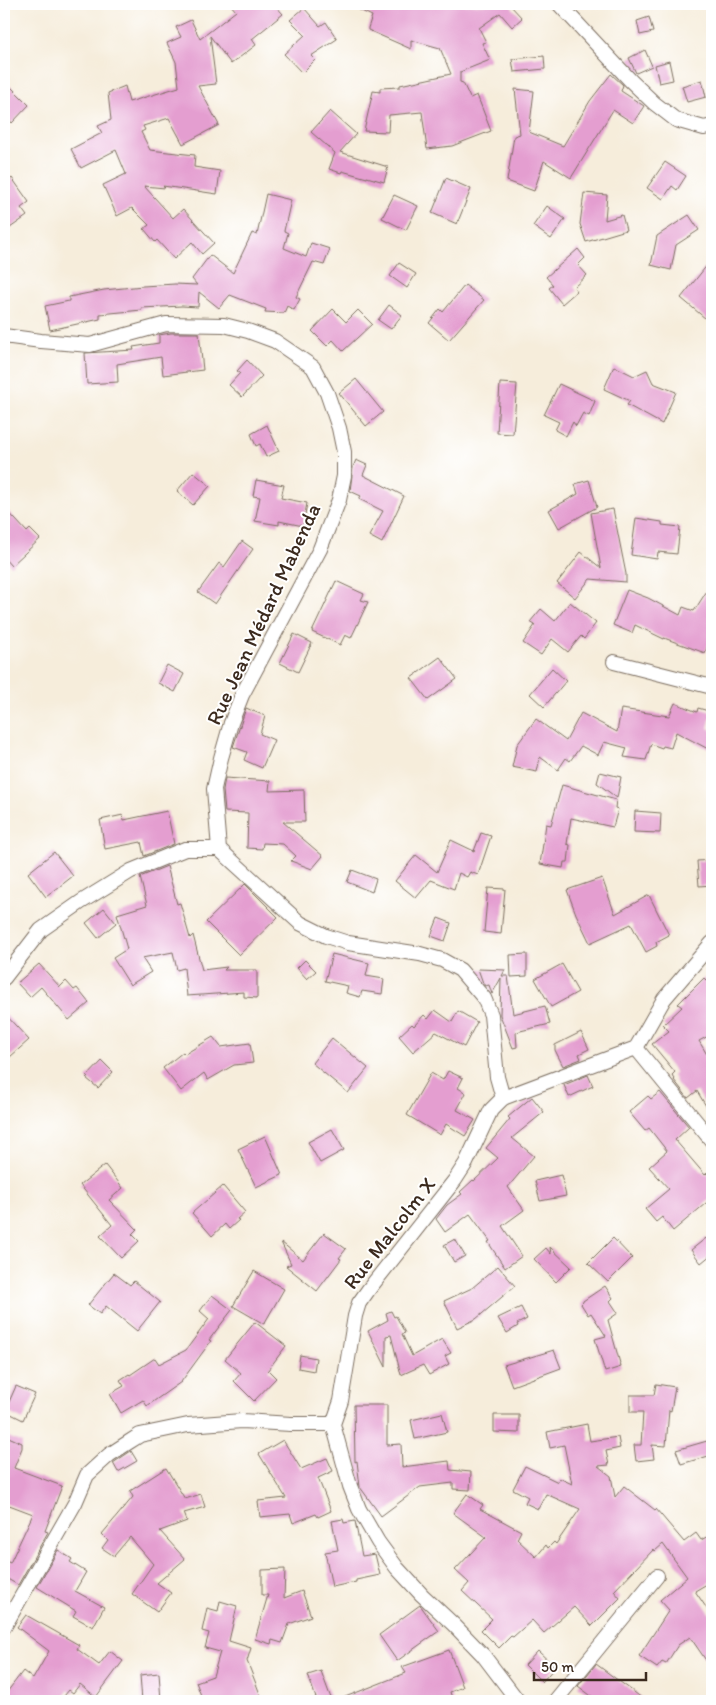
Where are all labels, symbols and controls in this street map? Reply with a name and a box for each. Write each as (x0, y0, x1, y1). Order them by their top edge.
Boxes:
street label: Rue Jean Médard Mabenda (201, 499, 325, 729)
street label: Rue Malcolm X (338, 1172, 441, 1294)
scale bar (534, 1650, 646, 1682)
text: 50 m (541, 1658, 574, 1676)

